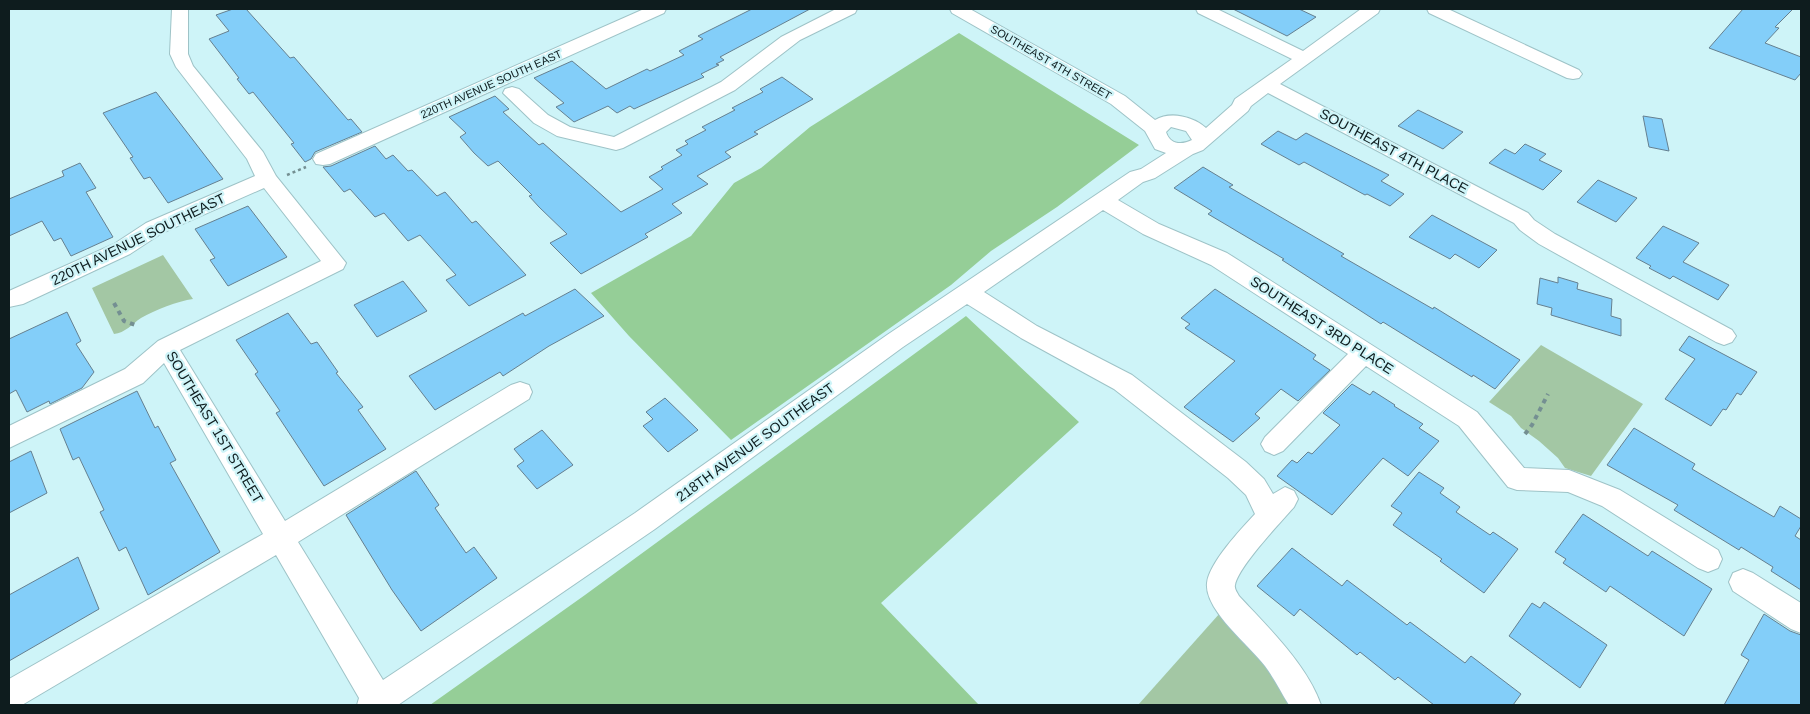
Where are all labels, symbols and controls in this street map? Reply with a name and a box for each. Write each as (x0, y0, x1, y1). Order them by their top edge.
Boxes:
street label: SOUTHEAST 4TH STREET (989, 22, 1114, 102)
street label: 220TH AVENUE SOUTH EAST (419, 47, 564, 121)
street label: SOUTHEAST 4TH PLACE (1317, 105, 1471, 197)
street label: 220TH AVENUE SOUTHEAST (49, 190, 228, 288)
street label: SOUTHEAST 3RD PLACE (1248, 273, 1396, 377)
street label: SOUTHEAST 1ST STREET (163, 348, 267, 506)
street label: 218TH AVENUE SOUTHEAST (673, 379, 837, 505)

